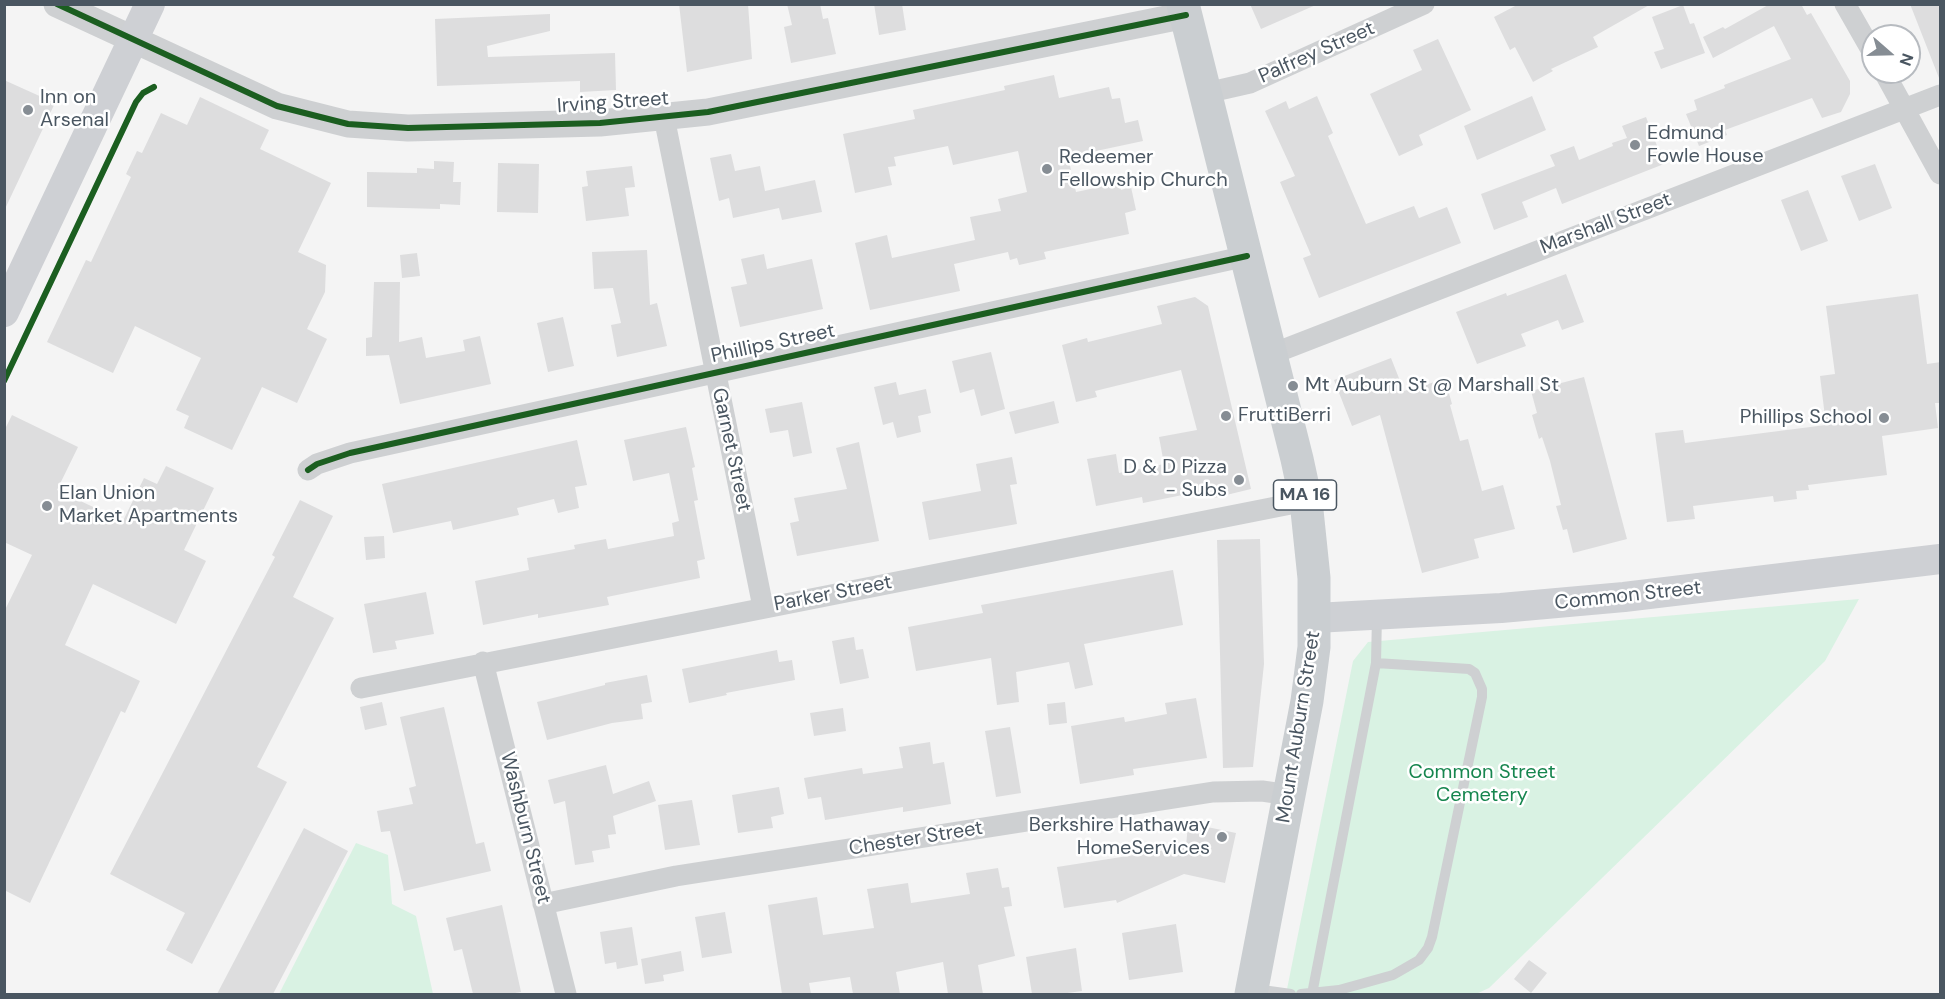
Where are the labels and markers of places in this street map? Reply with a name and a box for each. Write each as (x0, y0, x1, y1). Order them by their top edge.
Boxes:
place label: Inn on Arsenal (40, 86, 109, 133)
marker: Inn on Arsenal (21, 103, 35, 117)
place label: Edmund Fowle House (1647, 122, 1763, 169)
marker: Edmund Fowle House (1628, 138, 1642, 152)
place label: Redeemer Fellowship Church (1059, 146, 1228, 193)
marker: Redeemer Fellowship Church (1040, 162, 1054, 176)
place label: Mt Auburn St @ Marshall St (1305, 374, 1559, 398)
marker: Mt Auburn St @ Marshall St (1286, 379, 1300, 393)
place label: FruttiBerri (1238, 404, 1331, 428)
place label: Phillips School (1740, 406, 1872, 430)
marker: FruttiBerri (1219, 409, 1233, 423)
marker: Phillips School (1877, 411, 1891, 425)
place label: D & D Pizza - Subs (1123, 456, 1227, 503)
marker: D & D Pizza - Subs (1232, 473, 1246, 487)
place label: Elan Union Market Apartments (59, 482, 238, 529)
marker: Elan Union Market Apartments (40, 499, 54, 513)
place label: Berkshire Hathaway HomeServices (1029, 814, 1210, 861)
marker: Berkshire Hathaway HomeServices (1215, 830, 1229, 844)

